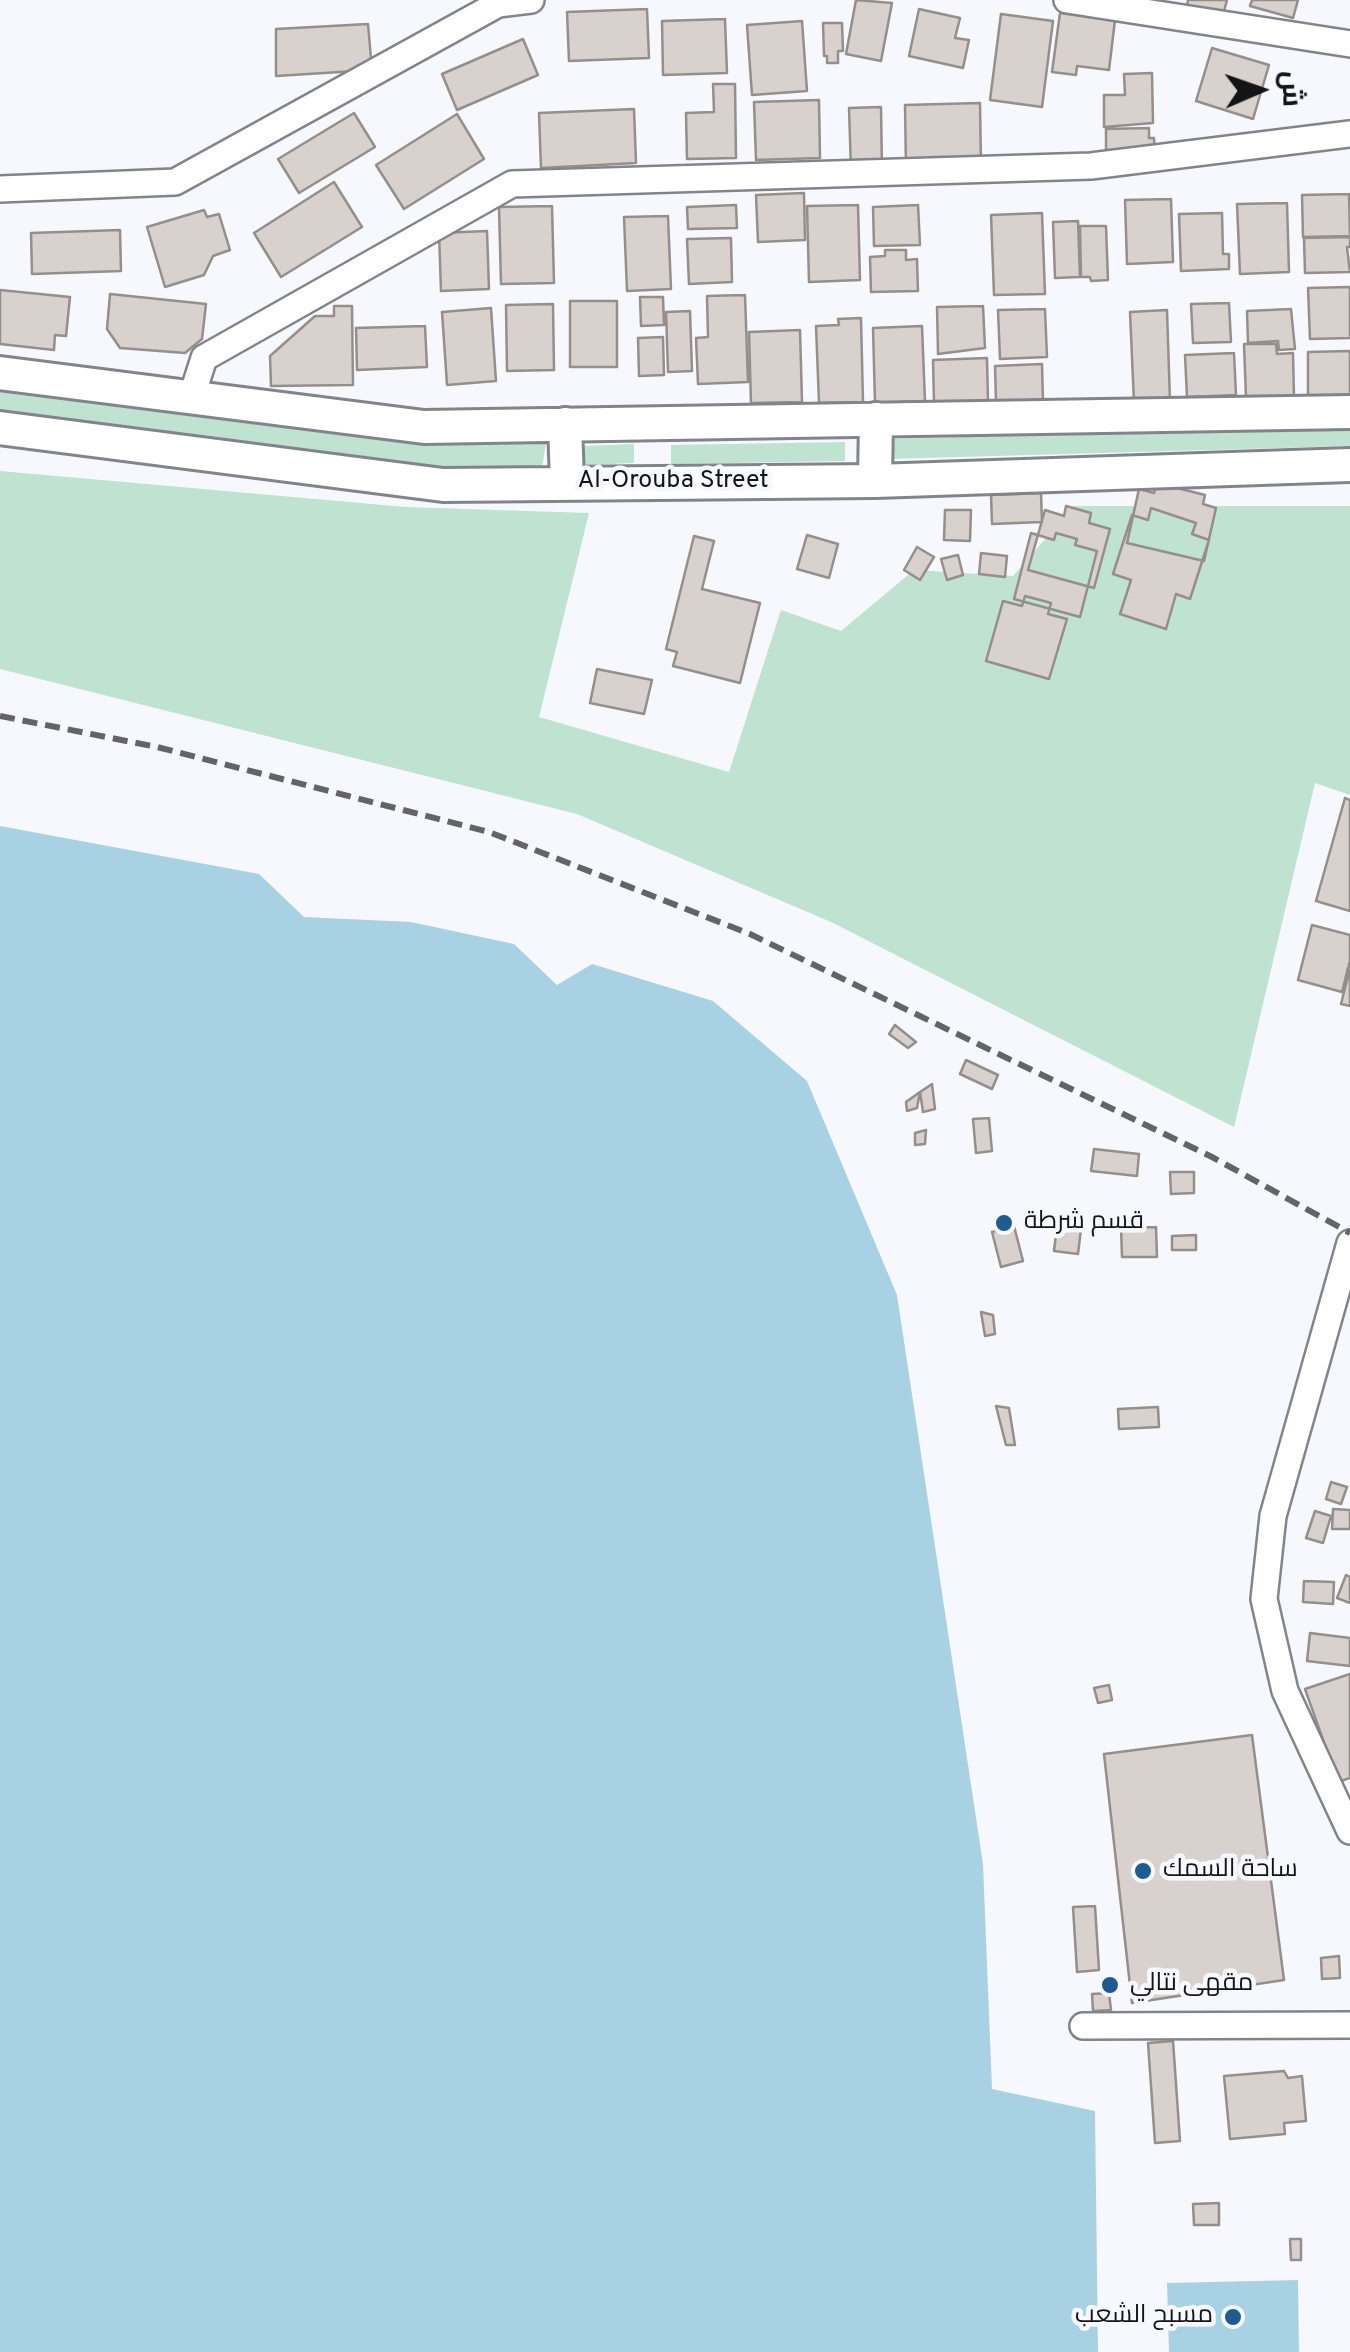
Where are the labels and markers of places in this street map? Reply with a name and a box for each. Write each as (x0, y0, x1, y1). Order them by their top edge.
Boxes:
place label: قسم شرطة (1024, 1208, 1144, 1238)
marker: قسم شرطة (993, 1212, 1015, 1234)
place label: ساحة السمك (1163, 1856, 1298, 1886)
marker: ساحة السمك (1132, 1860, 1154, 1882)
place label: مقهى نتالي (1130, 1970, 1253, 2000)
marker: مقهى نتالي (1099, 1974, 1121, 1996)
place label: مسبح الشعب (1075, 2302, 1213, 2332)
marker: مسبح الشعب (1222, 2306, 1244, 2328)

